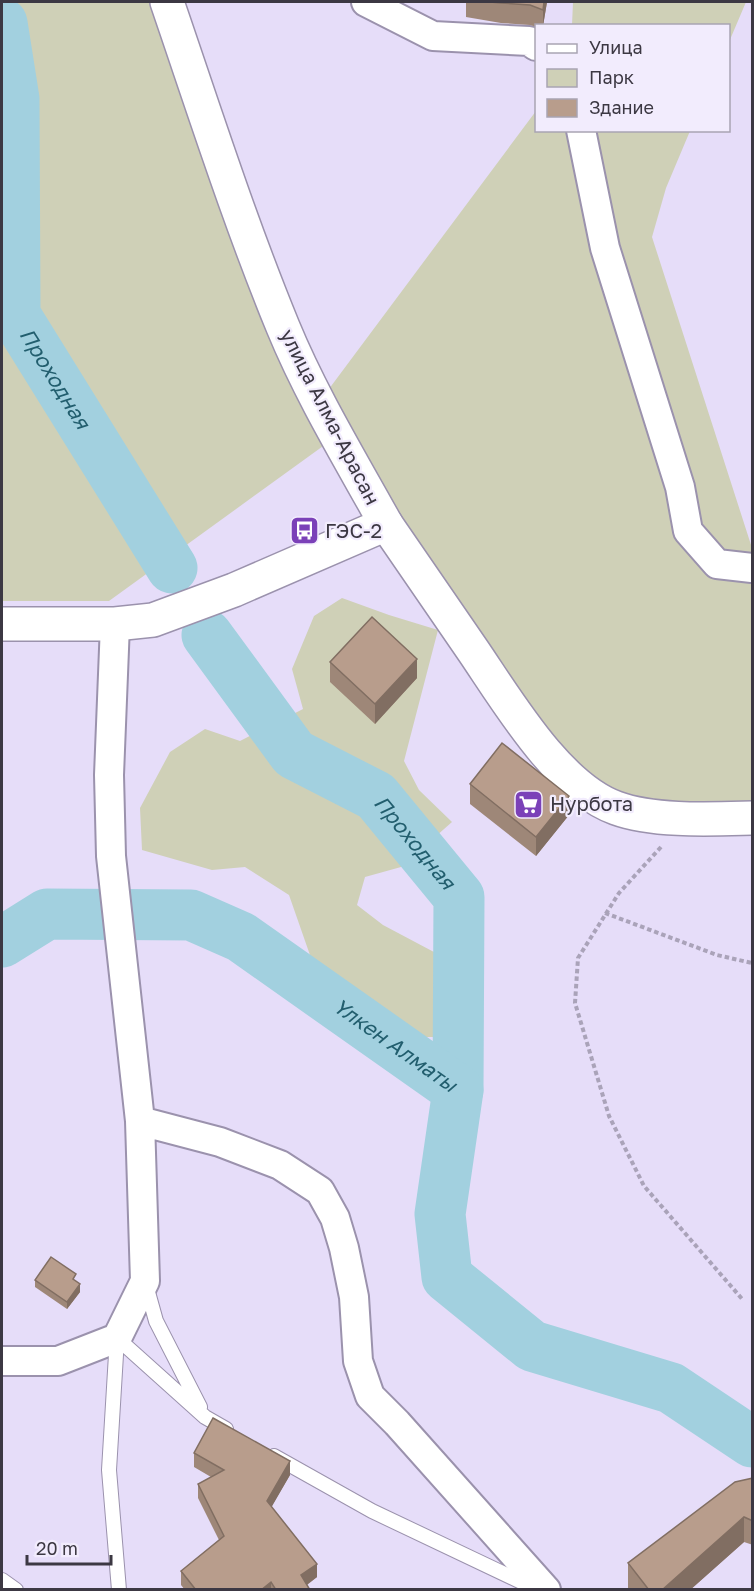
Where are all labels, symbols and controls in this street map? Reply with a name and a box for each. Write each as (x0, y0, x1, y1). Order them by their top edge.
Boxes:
legend (535, 24, 730, 132)
text: Улица (589, 36, 643, 58)
text: Парк (589, 66, 634, 88)
text: Здание (589, 96, 654, 118)
water label: Проходная (14, 323, 98, 435)
street label: улица Алма-Арасан (276, 325, 386, 508)
bus stop icon: ГЭС-2 (288, 515, 320, 547)
place label: ГЭС-2 (325, 518, 382, 542)
supermarket icon: Нурбота (513, 788, 545, 820)
water label: Проходная (369, 790, 463, 896)
place label: Нурбота (550, 791, 633, 815)
water label: Үлкен Алматы (329, 992, 464, 1098)
scale bar (27, 1528, 111, 1566)
text: 20 m (36, 1537, 78, 1559)

